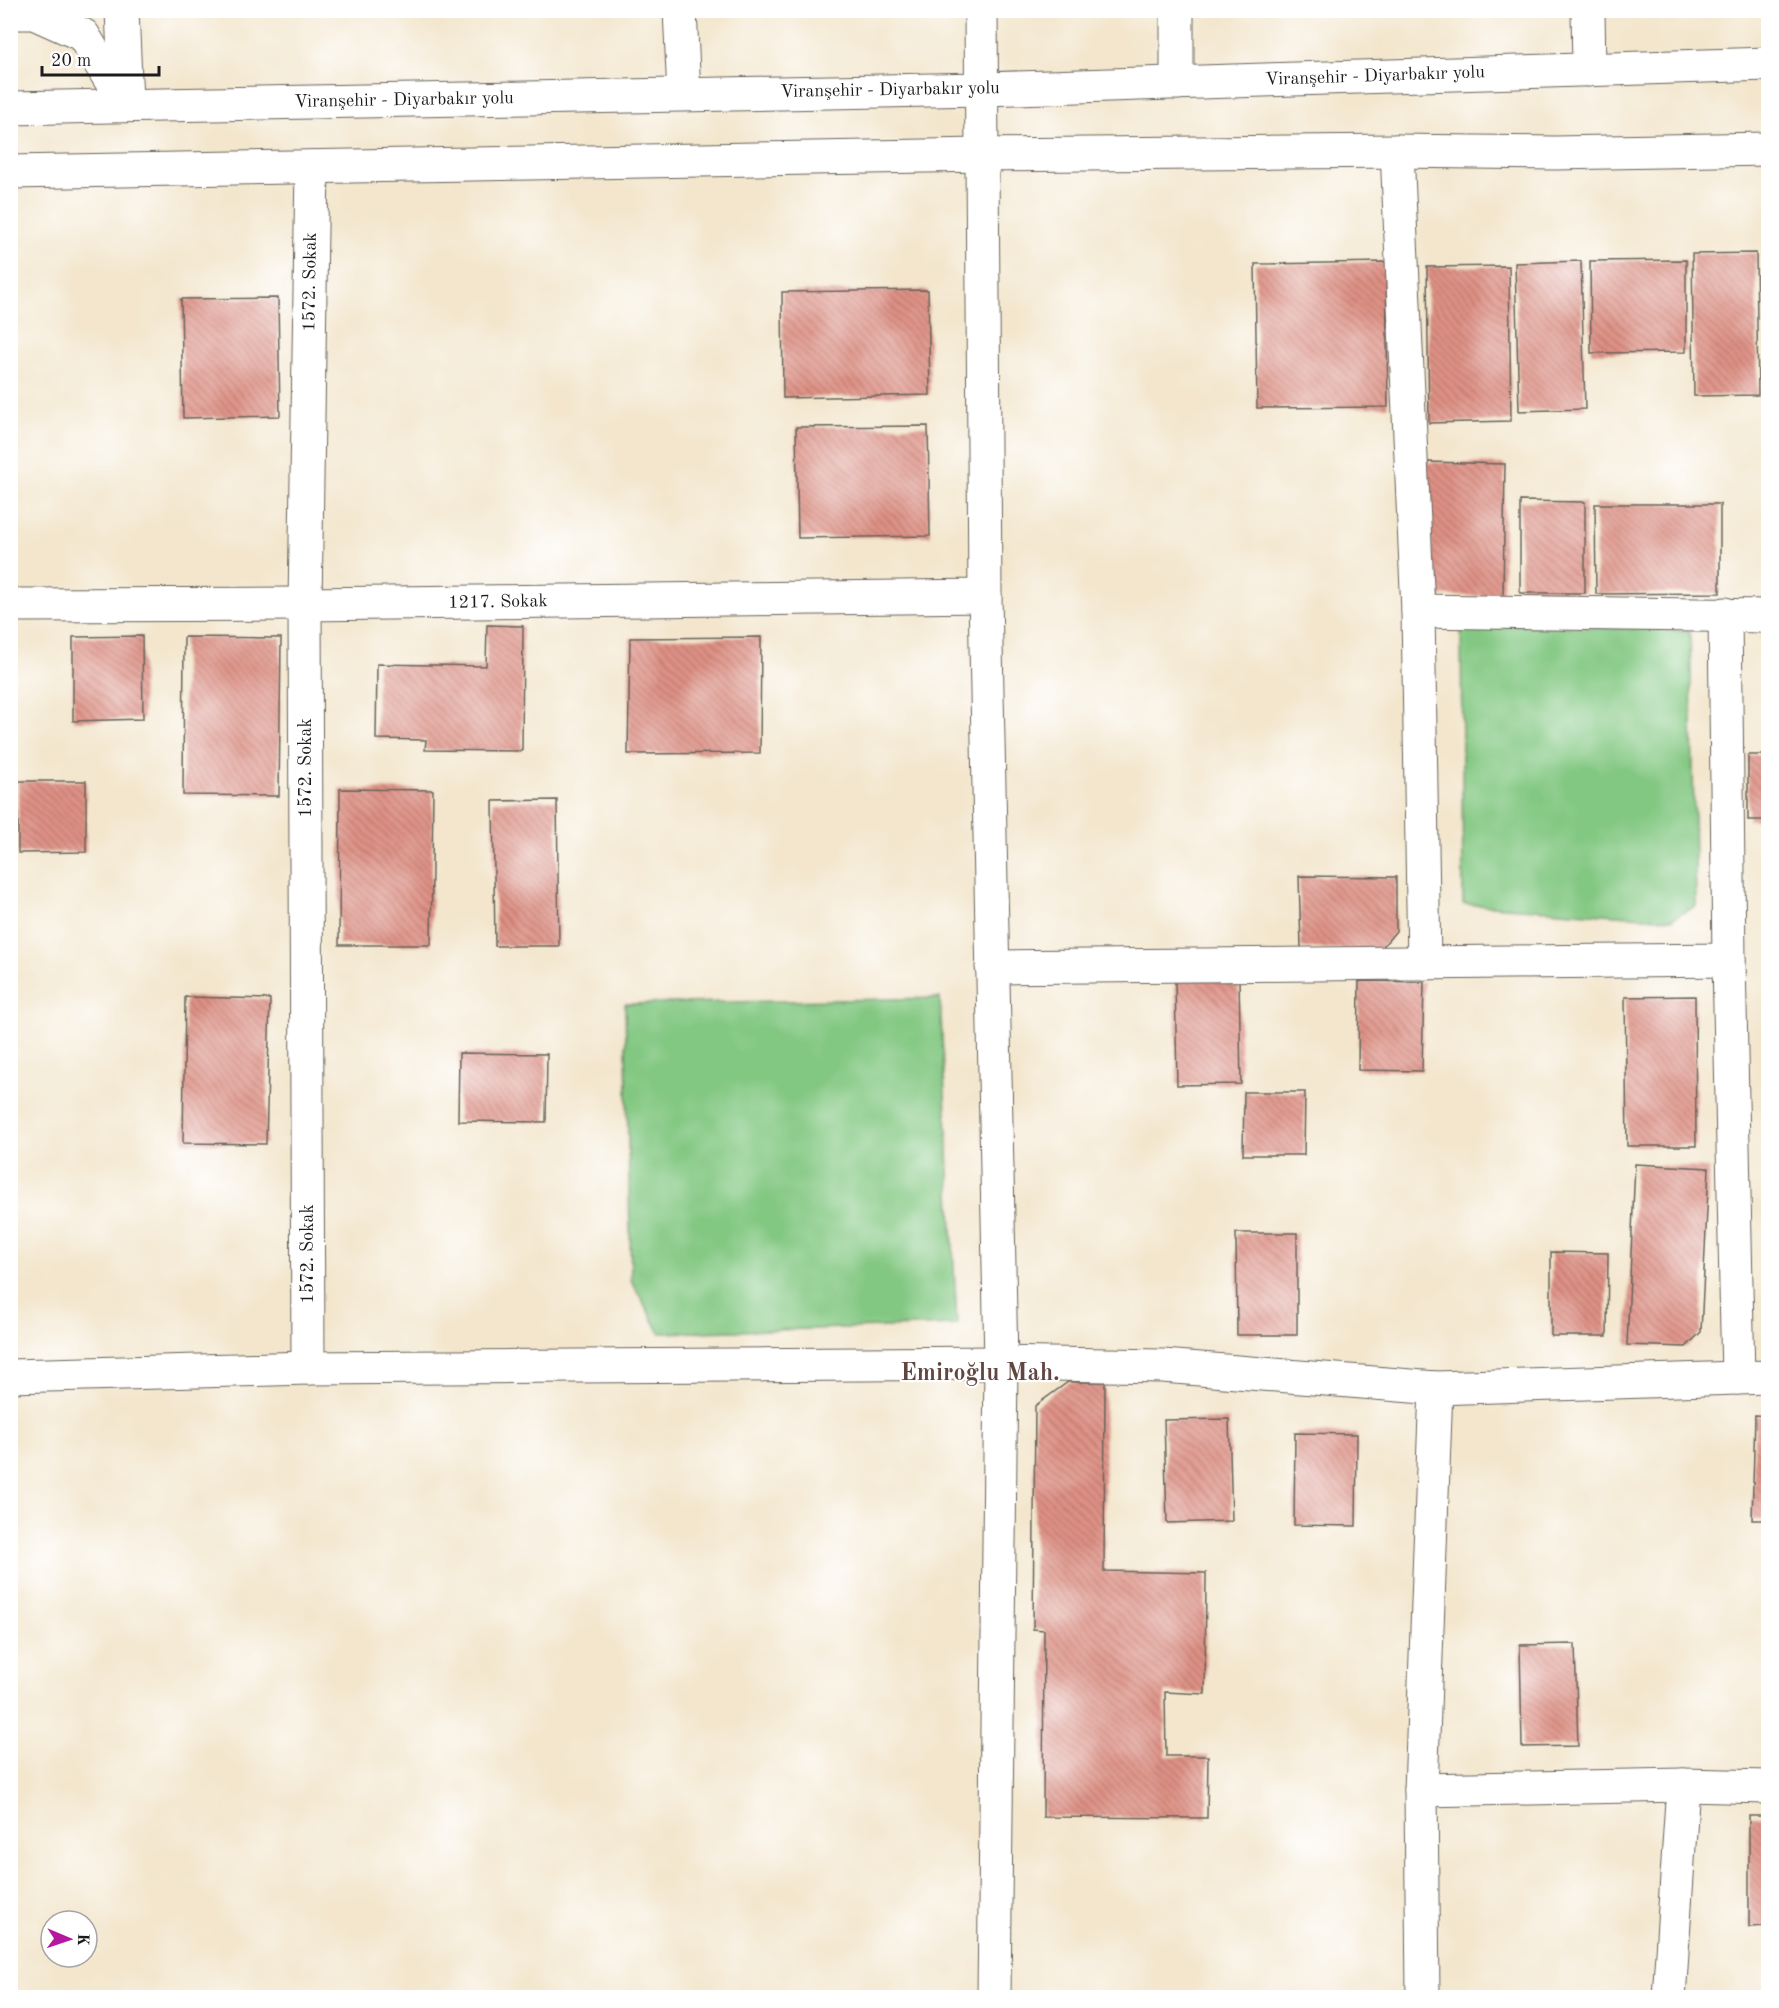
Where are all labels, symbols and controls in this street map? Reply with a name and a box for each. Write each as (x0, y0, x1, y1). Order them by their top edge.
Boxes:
scale bar (42, 39, 159, 77)
text: 20 m (51, 52, 91, 70)
street label: Viranşehir - Diyarbakır yolu (1265, 63, 1486, 89)
street label: Viranşehir - Diyarbakır yolu (780, 79, 1000, 101)
street label: Viranşehir - Diyarbakır yolu (294, 89, 514, 111)
street label: 1572. Sokak (300, 232, 320, 332)
street label: 1217. Sokak (448, 592, 548, 612)
street label: 1572. Sokak (297, 718, 315, 818)
street label: 1572. Sokak (299, 1204, 317, 1304)
district label: Emiroğlu Mah. (900, 1362, 1060, 1386)
north arrow (39, 1909, 99, 1969)
text: K (74, 1933, 90, 1946)

